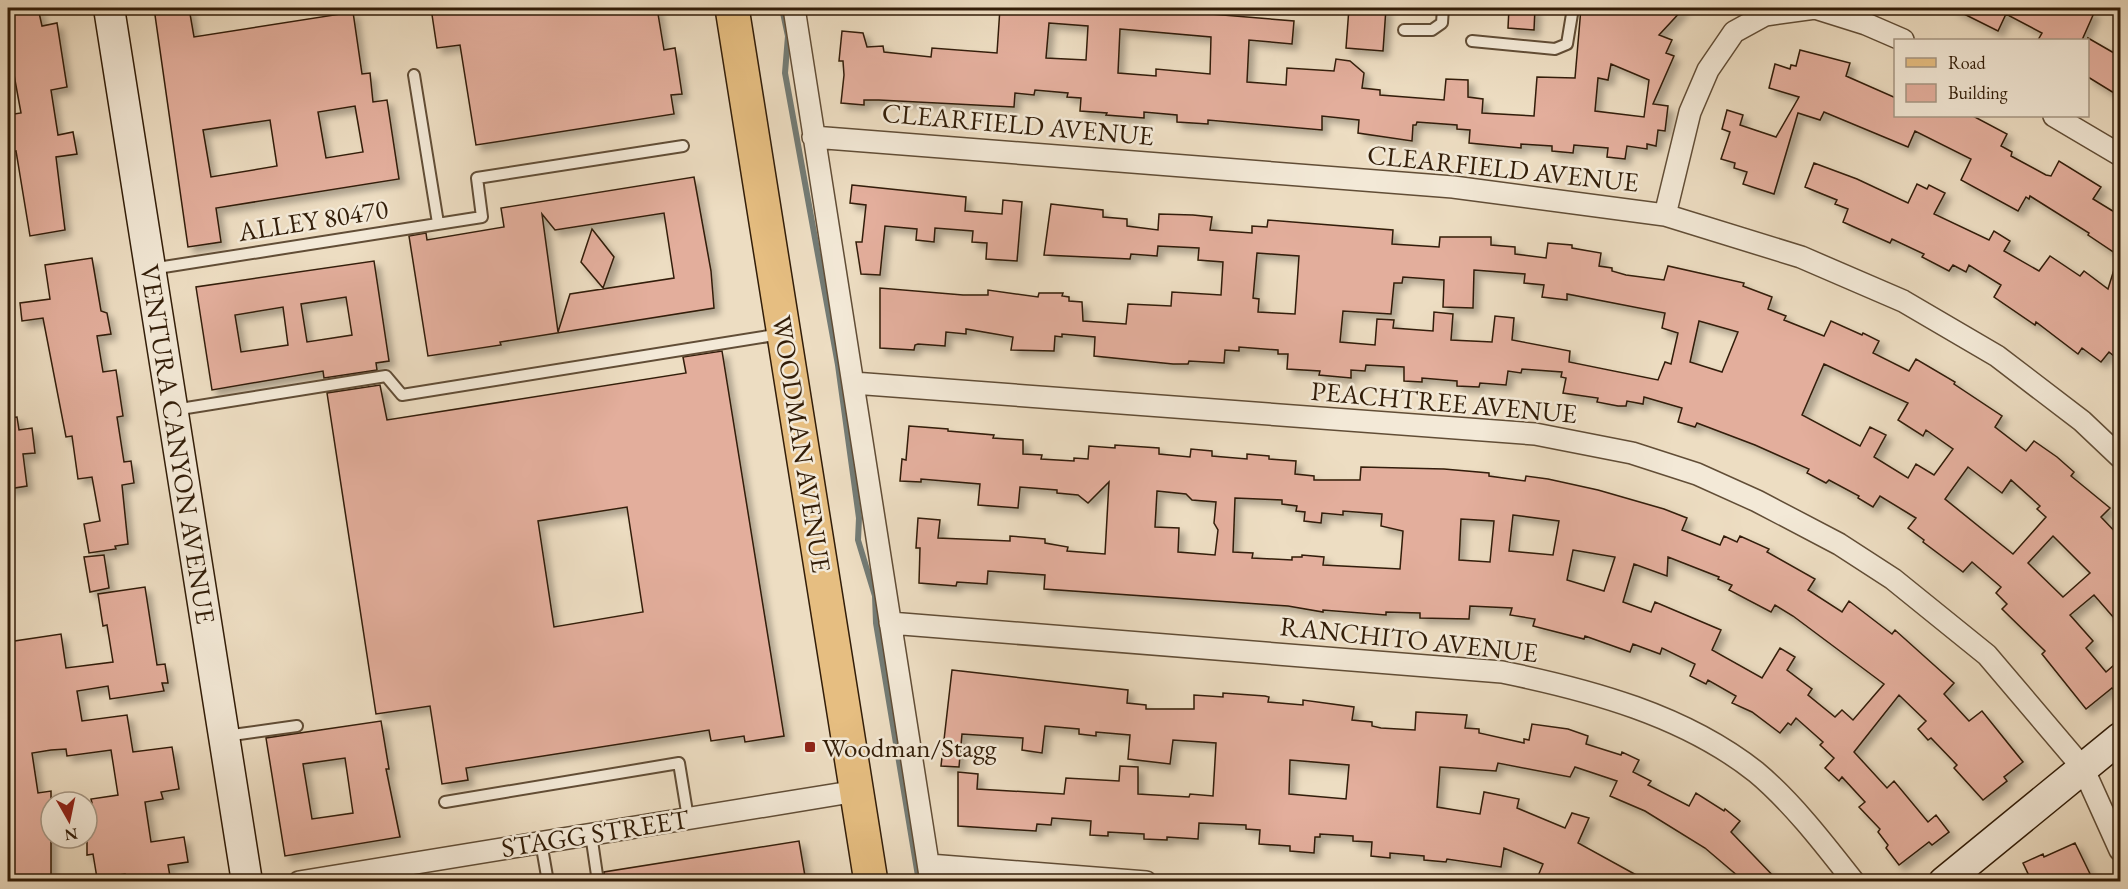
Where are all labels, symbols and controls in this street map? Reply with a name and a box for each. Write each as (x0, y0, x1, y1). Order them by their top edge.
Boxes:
legend (1894, 39, 2089, 117)
text: Road (1948, 51, 1987, 74)
text: Building (1948, 81, 2008, 104)
street label: CLEARFIELD AVENUE (881, 95, 1155, 153)
street label: CLEARFIELD AVENUE (1366, 136, 1640, 200)
street label: ALLEY 80470 (235, 191, 390, 249)
street label: VENTURA CANYON AVENUE (132, 262, 224, 626)
street label: WOODMAN AVENUE (764, 313, 840, 575)
street label: PEACHTREE AVENUE (1309, 373, 1579, 431)
street label: RANCHITO AVENUE (1278, 608, 1540, 670)
place label: Woodman/Stagg (822, 730, 997, 765)
marker: Woodman/Stagg (803, 740, 817, 754)
north arrow (39, 790, 99, 850)
street label: STAGG STREET (499, 801, 692, 865)
text: N (63, 823, 79, 846)

